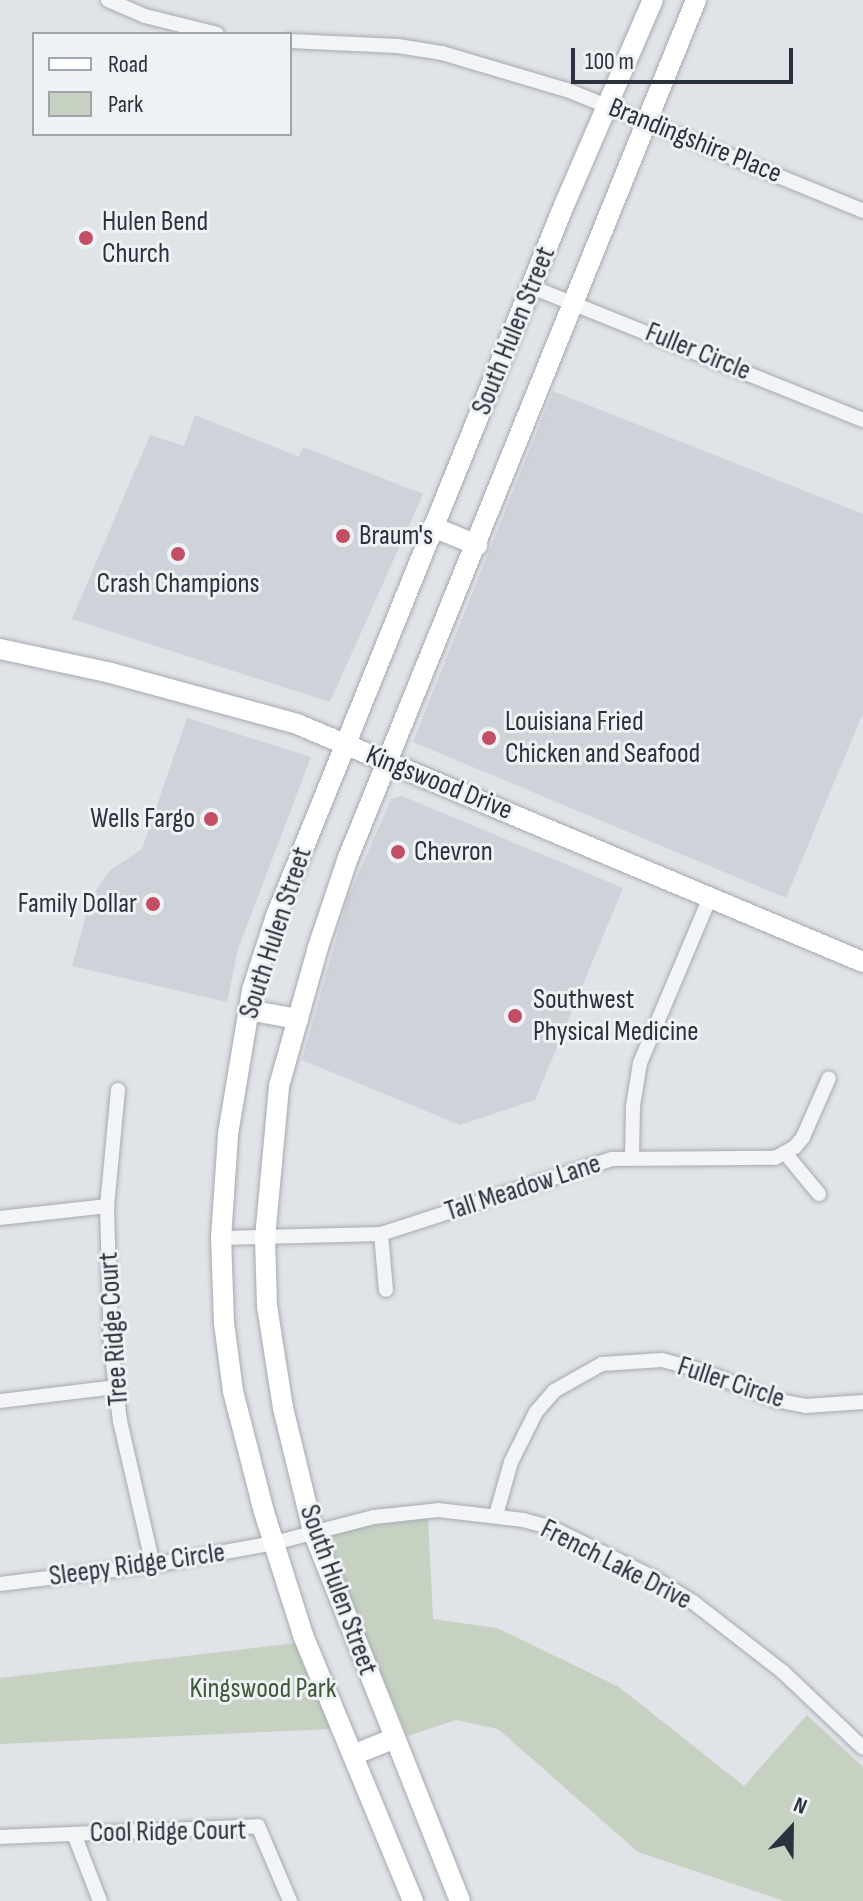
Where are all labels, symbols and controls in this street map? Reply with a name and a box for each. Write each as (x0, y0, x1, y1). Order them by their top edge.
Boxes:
legend (32, 32, 292, 136)
scale bar (575, 32, 797, 82)
text: 100 m (585, 47, 634, 76)
text: Road (108, 50, 148, 79)
text: Park (108, 90, 143, 119)
street label: Brandingshire Place (604, 91, 786, 191)
place label: Hulen Bend Church (102, 205, 208, 271)
marker: Hulen Bend Church (77, 229, 95, 247)
street label: South Hulen Street (465, 242, 563, 420)
street label: Fuller Circle (640, 316, 756, 388)
place label: Braum's (359, 519, 433, 553)
marker: Braum's (334, 527, 352, 545)
marker: Crash Champions (169, 545, 187, 563)
place label: Crash Champions (96, 567, 260, 601)
place label: Louisiana Fried Chicken and Seafood (505, 705, 700, 771)
marker: Louisiana Fried Chicken and Seafood (480, 729, 498, 747)
street label: Kingswood Drive (361, 738, 517, 828)
place label: Wells Fargo (90, 802, 195, 836)
marker: Wells Fargo (202, 810, 220, 828)
place label: Chevron (414, 835, 493, 869)
street label: South Hulen Street (232, 843, 320, 1023)
marker: Chevron (389, 843, 407, 861)
place label: Family Dollar (18, 887, 137, 921)
marker: Family Dollar (144, 895, 162, 913)
place label: Southwest Physical Medicine (533, 983, 698, 1049)
marker: Southwest Physical Medicine (504, 1005, 526, 1027)
street label: Tall Meadow Lane (441, 1147, 605, 1229)
street label: Tree Ridge Court (92, 1251, 136, 1407)
street label: Fuller Circle (673, 1350, 789, 1416)
street label: South Hulen Street (292, 1501, 384, 1679)
street label: French Lake Drive (535, 1513, 697, 1617)
street label: Sleepy Ridge Circle (47, 1536, 227, 1594)
park label: Kingswood Park (189, 1672, 337, 1706)
north arrow (751, 1789, 831, 1869)
text: N (790, 1792, 811, 1821)
street label: Cool Ridge Court (90, 1814, 246, 1850)

